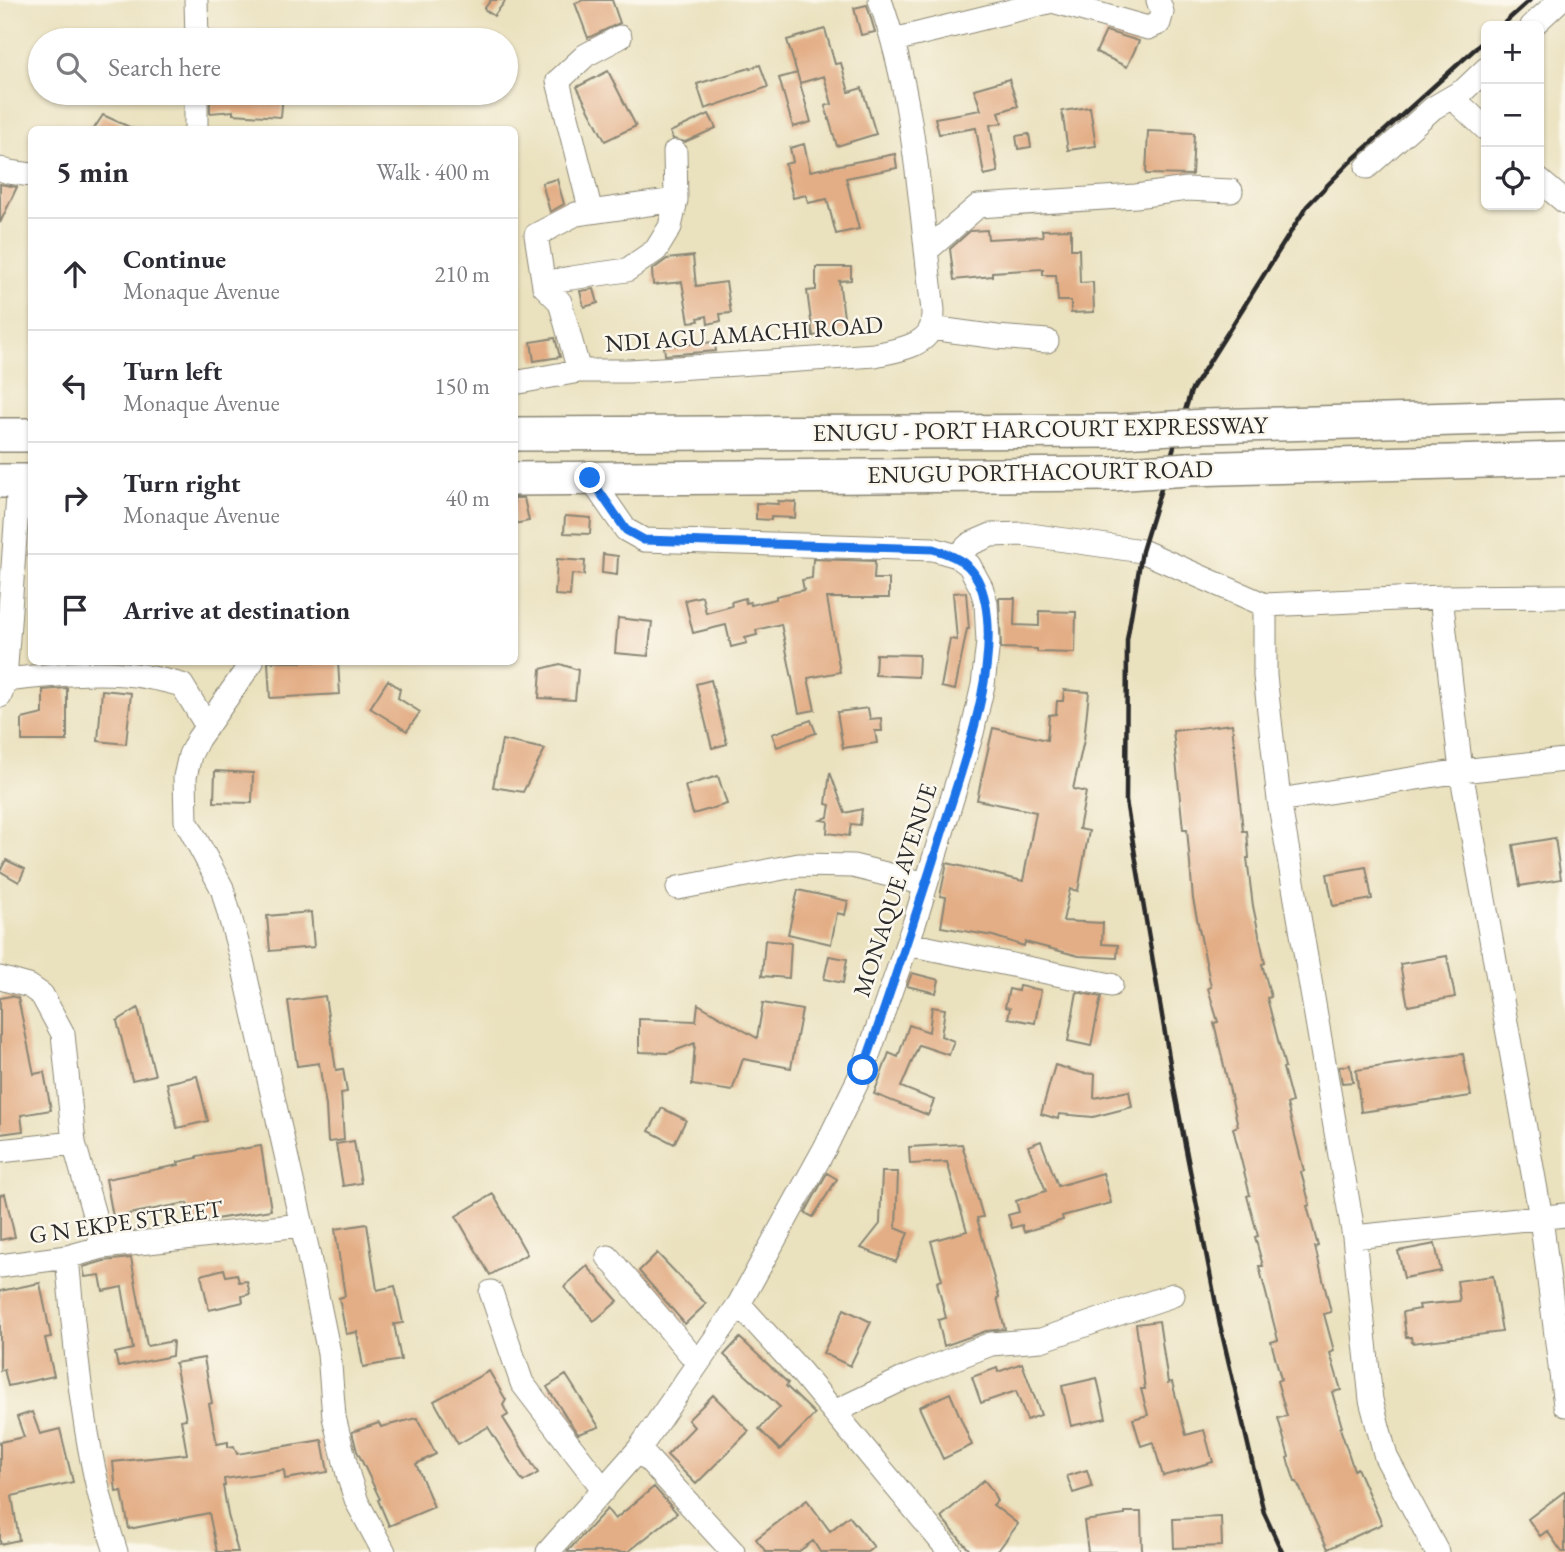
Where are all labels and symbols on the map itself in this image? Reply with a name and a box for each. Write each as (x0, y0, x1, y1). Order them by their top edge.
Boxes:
street label: NDI AGU AMACHI ROAD (604, 308, 884, 359)
street label: ENUGU - PORT HARCOURT EXPRESSWAY (812, 409, 1269, 448)
street label: ENUGU PORTHACOURT ROAD (867, 453, 1213, 490)
route end (574, 462, 605, 493)
street label: MONAQUE AVENUE (845, 779, 944, 1000)
route start (847, 1054, 878, 1085)
street label: G N EKPE STREET (27, 1192, 226, 1250)

